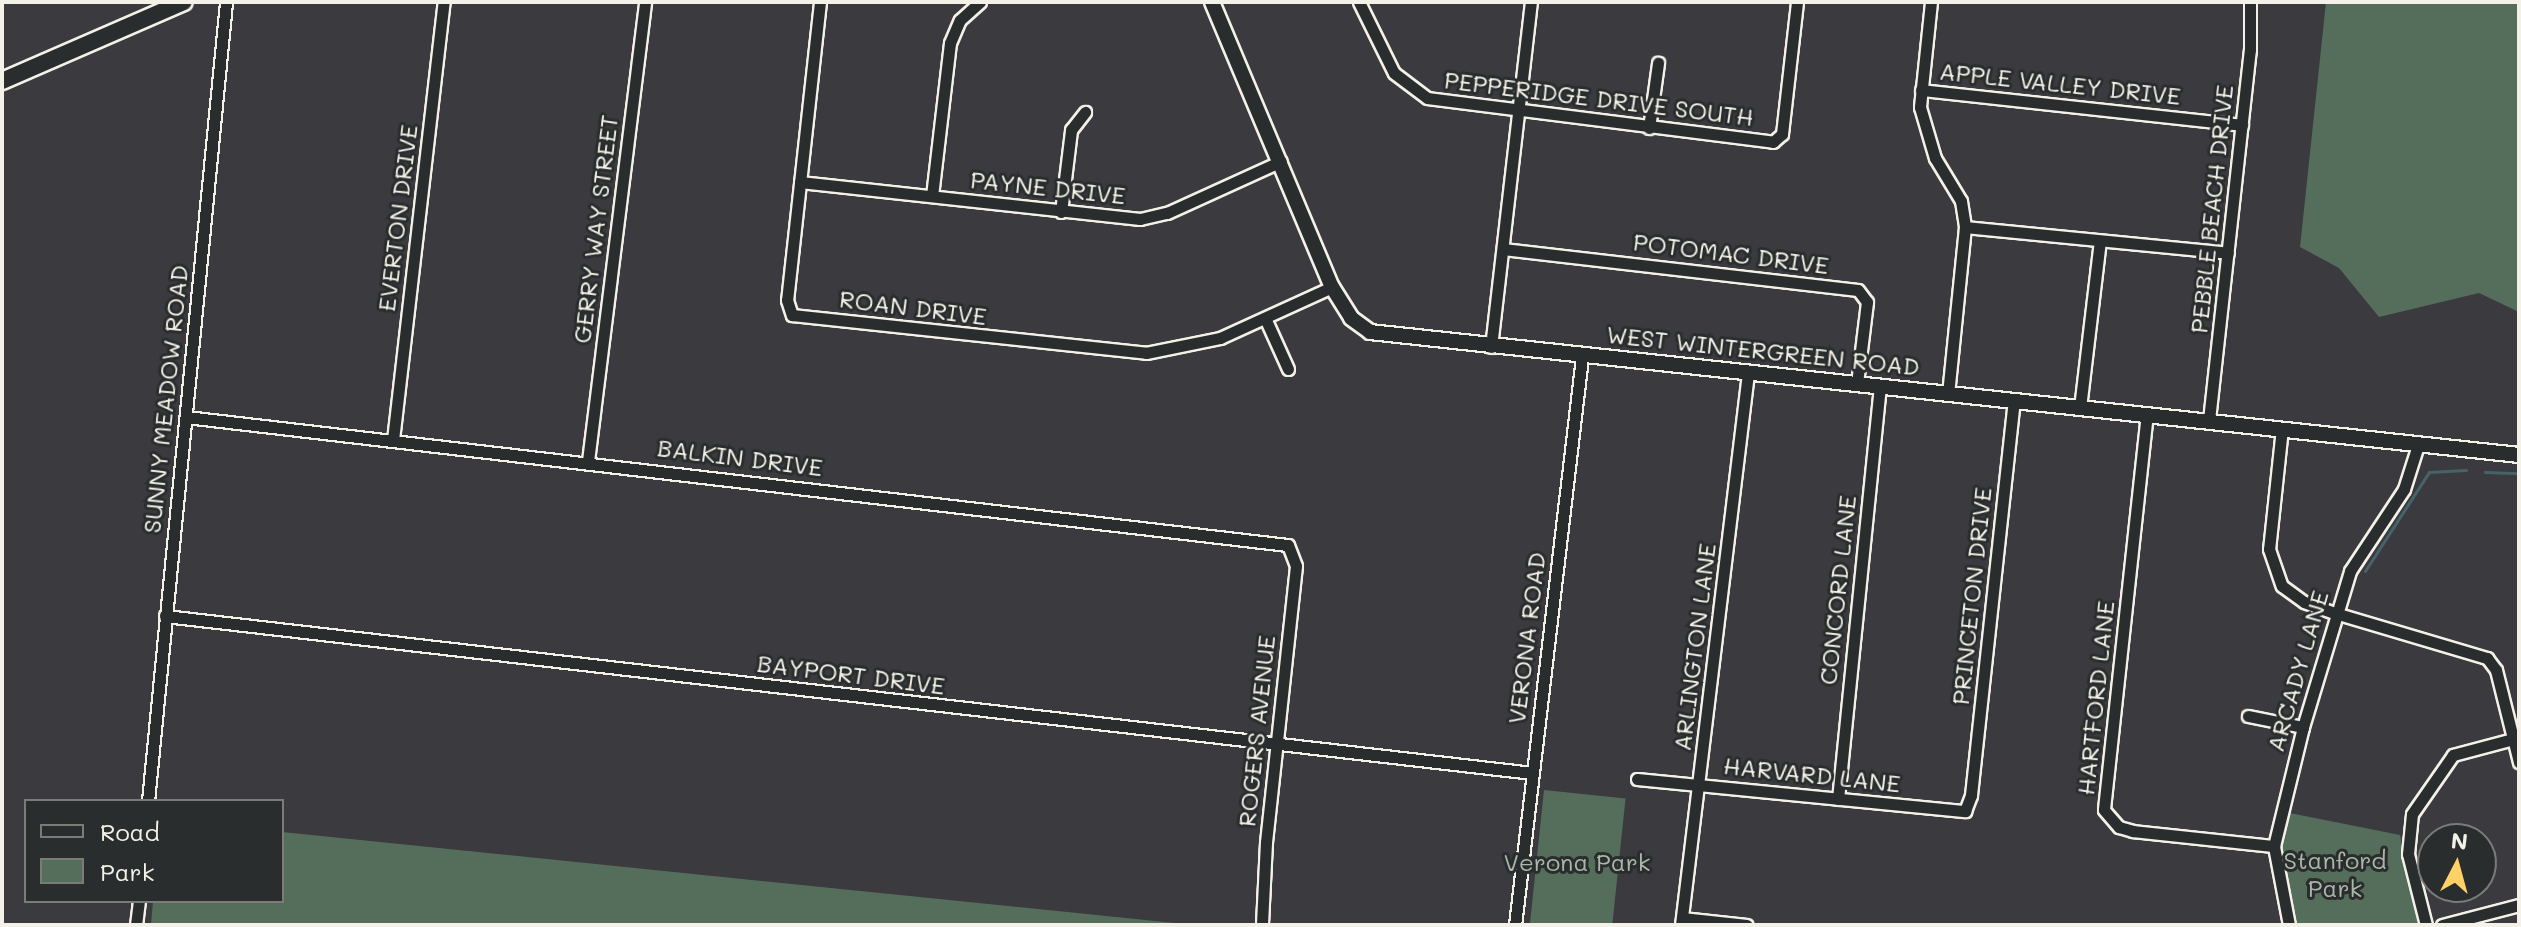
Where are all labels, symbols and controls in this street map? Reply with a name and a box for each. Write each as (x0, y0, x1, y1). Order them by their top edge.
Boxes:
street label: APPLE VALLEY DRIVE (1938, 56, 2182, 110)
street label: PEPPERIDGE DRIVE SOUTH (1443, 65, 1755, 131)
street label: PEBBLE BEACH DRIVE (2184, 83, 2238, 335)
street label: GERRY WAY STREET (567, 113, 623, 345)
street label: EVERTON DRIVE (371, 123, 423, 313)
street label: PAYNE DRIVE (969, 165, 1127, 209)
street label: POTOMAC DRIVE (1632, 227, 1830, 279)
street label: SUNNY MEADOW ROAD (137, 263, 193, 535)
street label: ROAN DRIVE (838, 284, 988, 330)
street label: WEST WINTERGREEN ROAD (1605, 319, 1921, 381)
street label: BALKIN DRIVE (656, 433, 824, 481)
street label: PRINCETON DRIVE (1945, 486, 1997, 706)
street label: CONCORD LANE (1813, 494, 1861, 686)
street label: ARLINGTON LANE (1667, 541, 1721, 753)
street label: VERONA ROAD (1501, 550, 1551, 726)
street label: ARCADY LANE (2260, 587, 2334, 755)
street label: HARTFORD LANE (2070, 599, 2120, 797)
street label: ROGERS AVENUE (1232, 634, 1280, 828)
street label: BAYPORT DRIVE (755, 648, 947, 700)
street label: HARVARD LANE (1722, 750, 1902, 798)
legend (24, 799, 284, 903)
text: Road (100, 816, 160, 847)
north arrow (2417, 823, 2497, 903)
text: N (2450, 825, 2469, 856)
park label: Stanford Park (2283, 846, 2387, 902)
park label: Verona Park (1504, 848, 1650, 876)
text: Park (100, 856, 154, 887)

